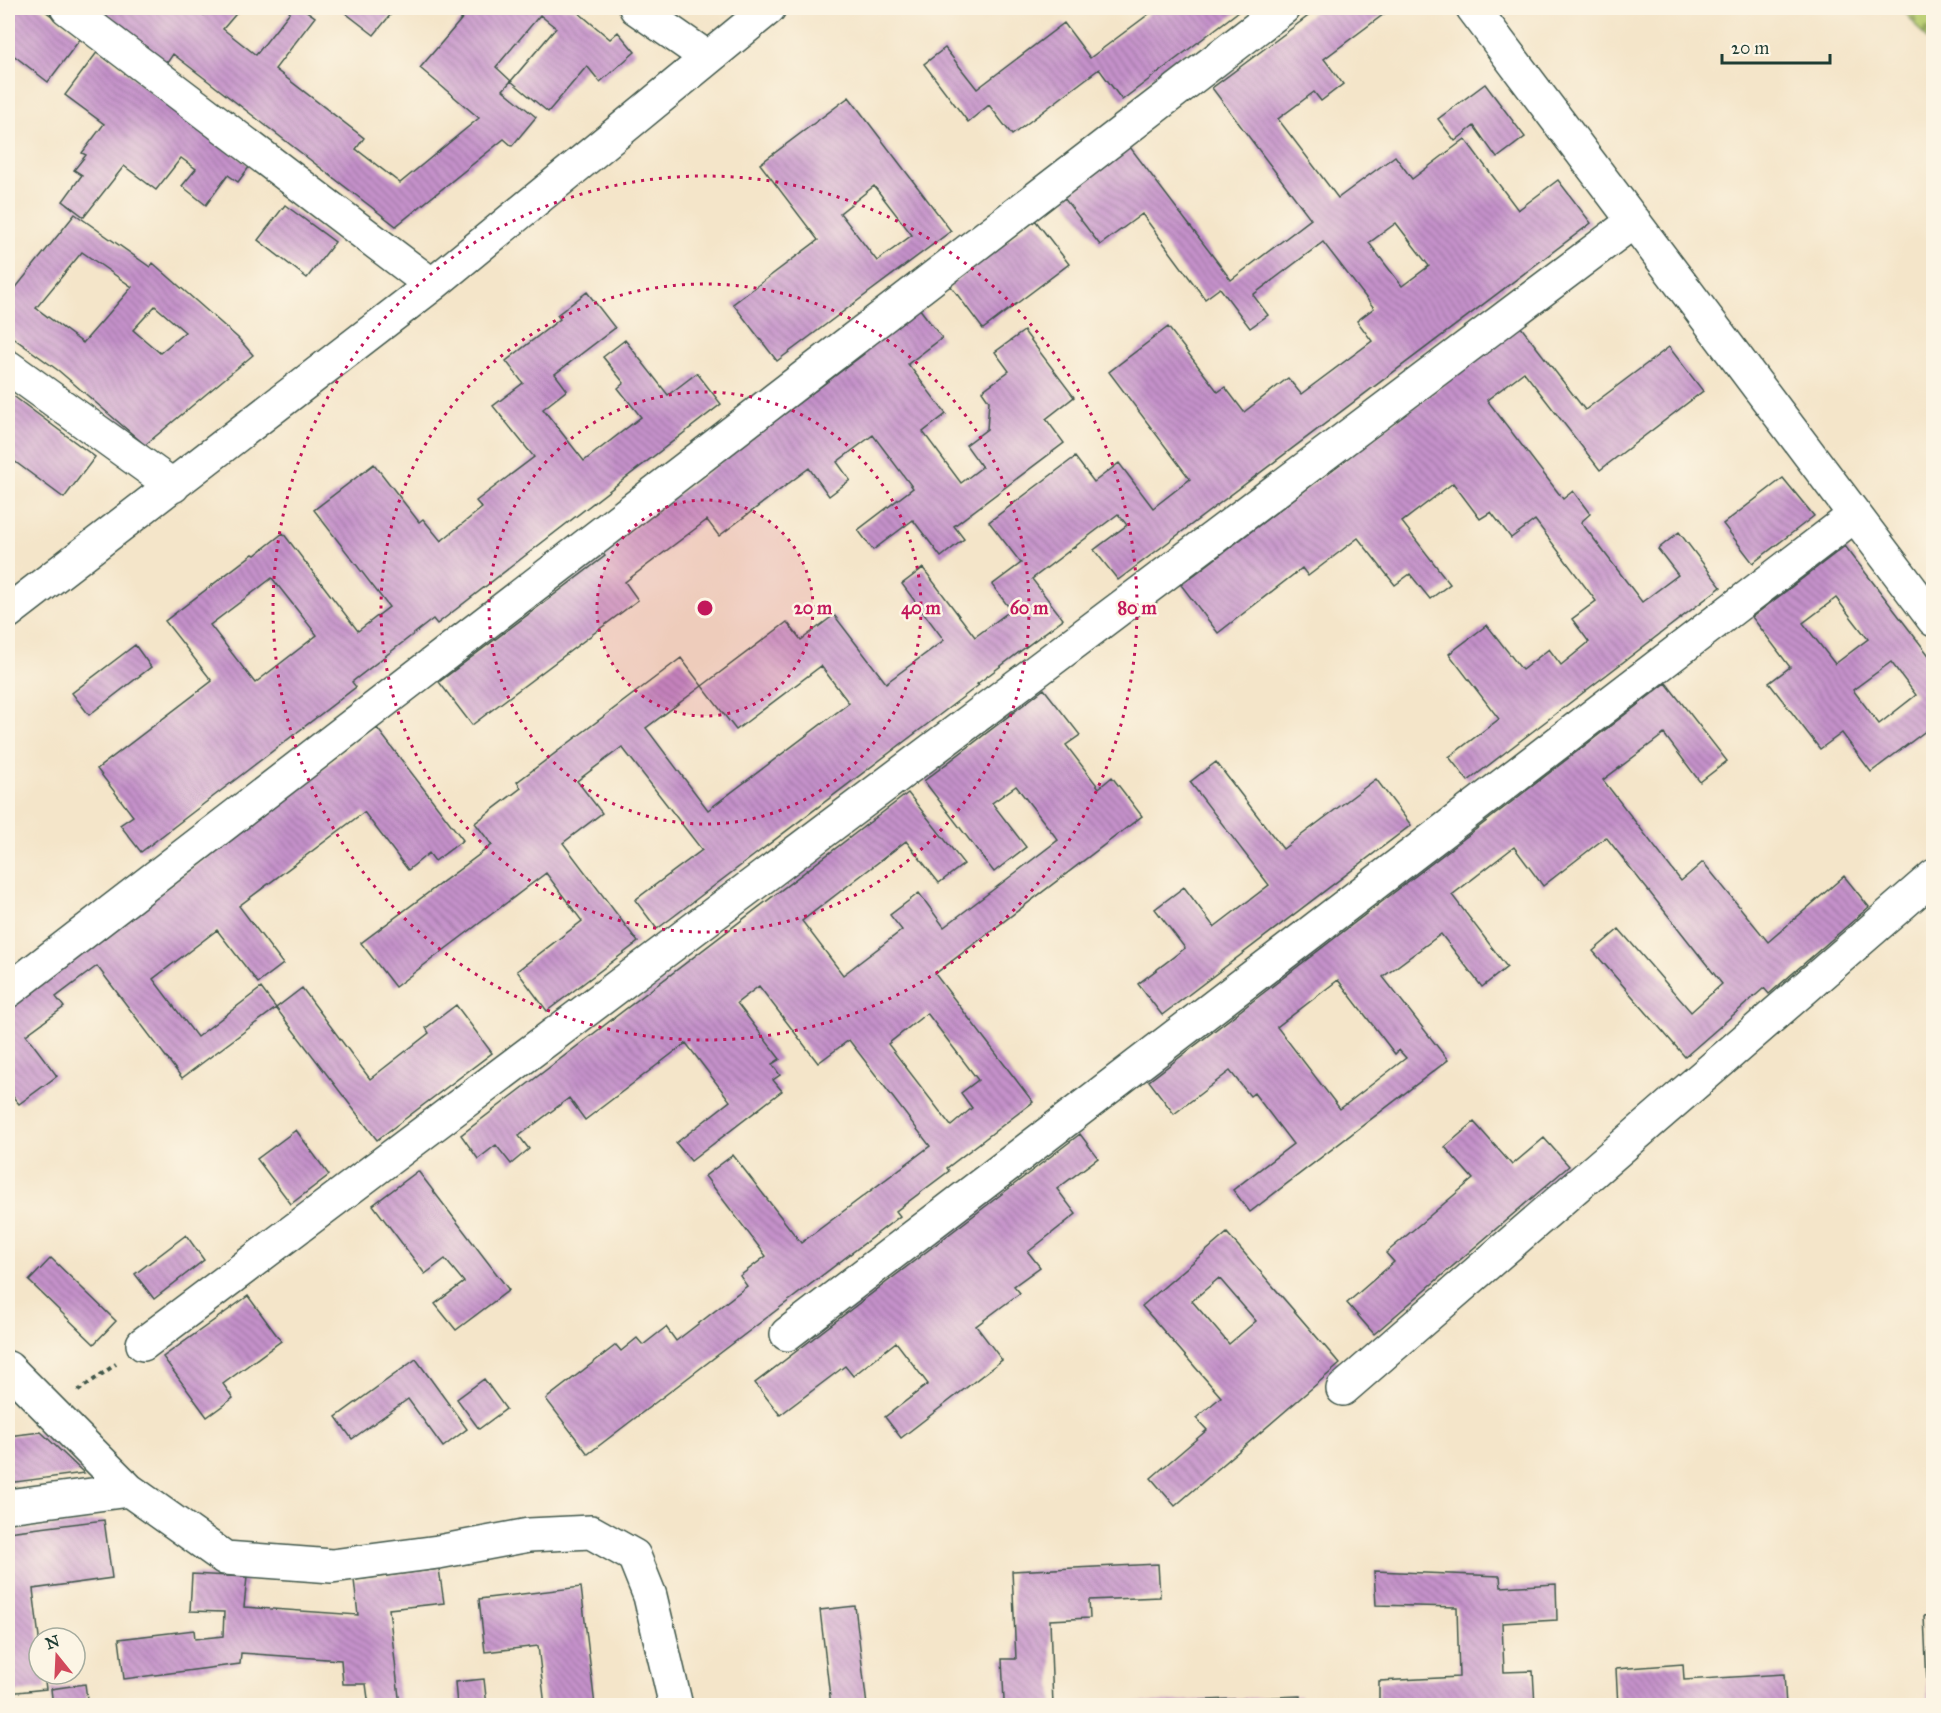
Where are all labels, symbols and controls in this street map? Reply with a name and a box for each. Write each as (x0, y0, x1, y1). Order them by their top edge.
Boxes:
scale bar (1722, 27, 1830, 65)
text: 20 m (1731, 37, 1769, 59)
text: 20 m (794, 597, 833, 619)
text: 40 m (901, 597, 942, 620)
text: 60 m (1010, 597, 1049, 619)
text: 80 m (1117, 597, 1157, 619)
centre of rings (695, 598, 715, 618)
north arrow (27, 1626, 87, 1686)
text: N (43, 1631, 62, 1653)

